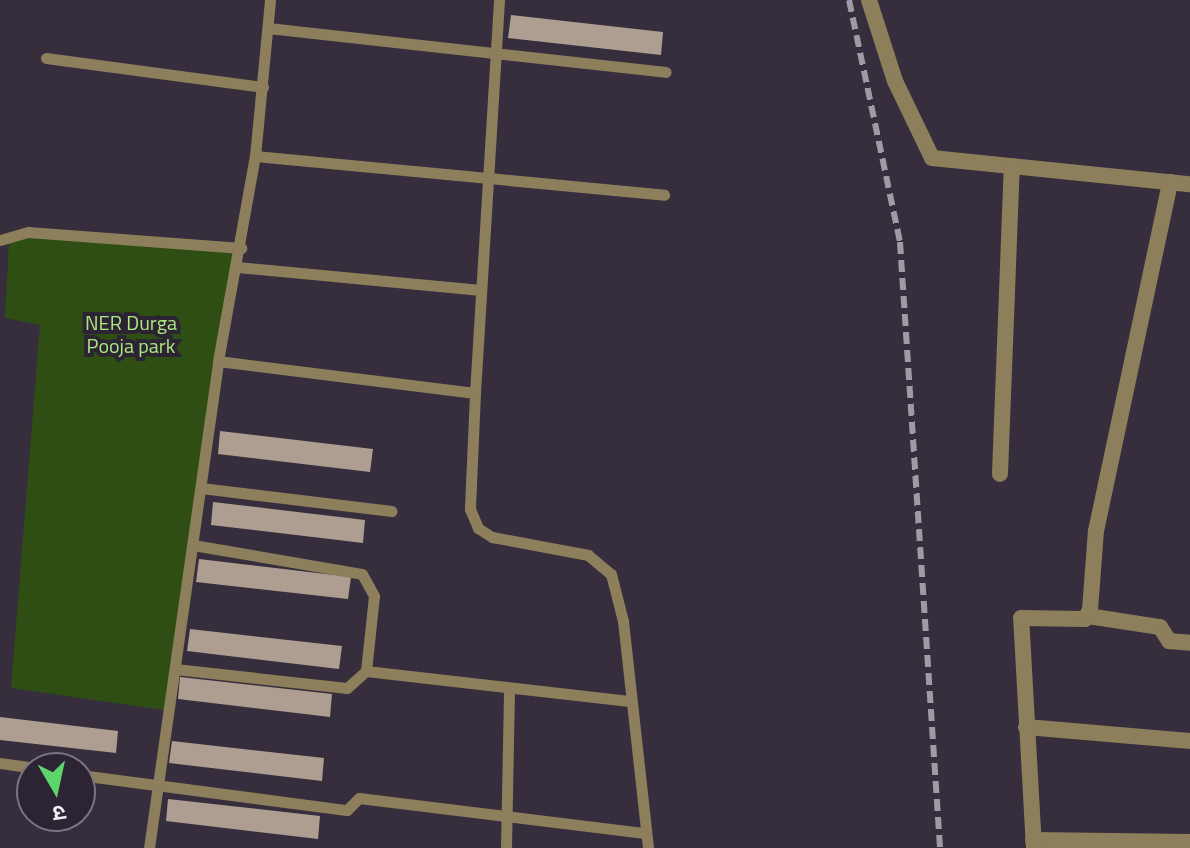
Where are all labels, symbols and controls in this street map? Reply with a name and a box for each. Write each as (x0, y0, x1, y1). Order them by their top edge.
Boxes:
park label: NER Durga Pooja park (85, 310, 177, 357)
north arrow (16, 752, 96, 832)
text: उ (50, 796, 68, 832)

